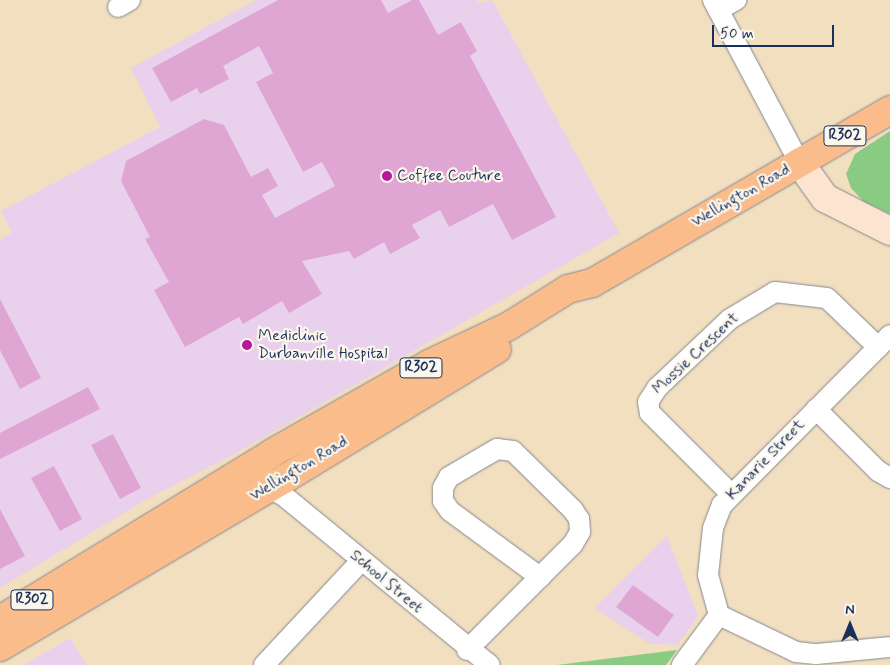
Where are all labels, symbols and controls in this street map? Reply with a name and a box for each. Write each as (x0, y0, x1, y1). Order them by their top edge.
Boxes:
scale bar (715, 15, 838, 47)
text: 50 m (720, 24, 754, 44)
road number: R302 (822, 124, 868, 148)
street label: Wellington Road (689, 160, 793, 232)
place label: Coffee Couture (397, 166, 501, 186)
marker: Coffee Couture (381, 170, 393, 182)
street label: Mossie Crescent (649, 309, 743, 399)
place label: Mediclinic Durbanville Hospital (258, 326, 396, 364)
marker: Mediclinic Durbanville Hospital (240, 338, 254, 352)
road number: R302 (398, 356, 444, 380)
street label: Kanarie Street (723, 416, 809, 504)
street label: Wellington Road (247, 433, 351, 505)
street label: School Street (345, 545, 427, 619)
road number: R302 (10, 588, 54, 612)
north arrow (825, 600, 875, 650)
text: N (845, 601, 855, 619)

